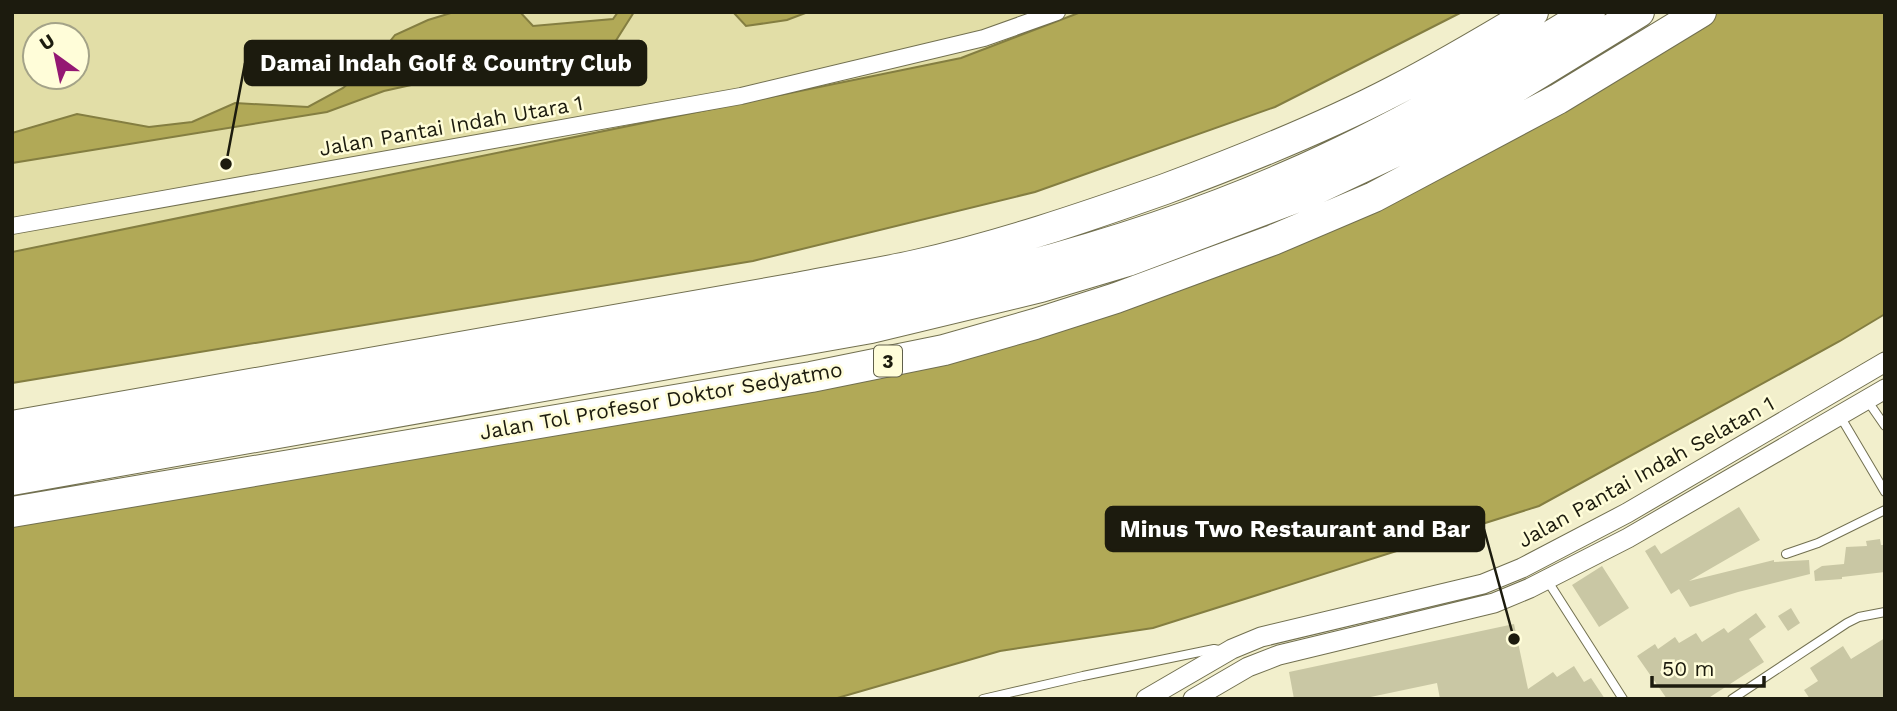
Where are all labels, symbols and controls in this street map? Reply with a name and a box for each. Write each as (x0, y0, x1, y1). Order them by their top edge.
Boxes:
north arrow (21, 21, 91, 91)
text: U (35, 29, 59, 55)
callout: Damai Indah Golf & Country Club (245, 41, 646, 85)
text: Damai Indah Golf & Country Club (260, 50, 632, 77)
street label: Jalan Pantai Indah Utara 1 (317, 90, 585, 161)
road number: 3 (874, 346, 902, 376)
street label: Jalan Tol Profesor Doktor Sedyatmo (478, 356, 844, 445)
street label: Jalan Pantai Indah Selatan 1 (1513, 391, 1778, 553)
callout: Minus Two Restaurant and Bar (1106, 507, 1484, 551)
text: Minus Two Restaurant and Bar (1120, 516, 1470, 543)
scale bar (1652, 644, 1764, 688)
text: 50 m (1662, 656, 1714, 681)

